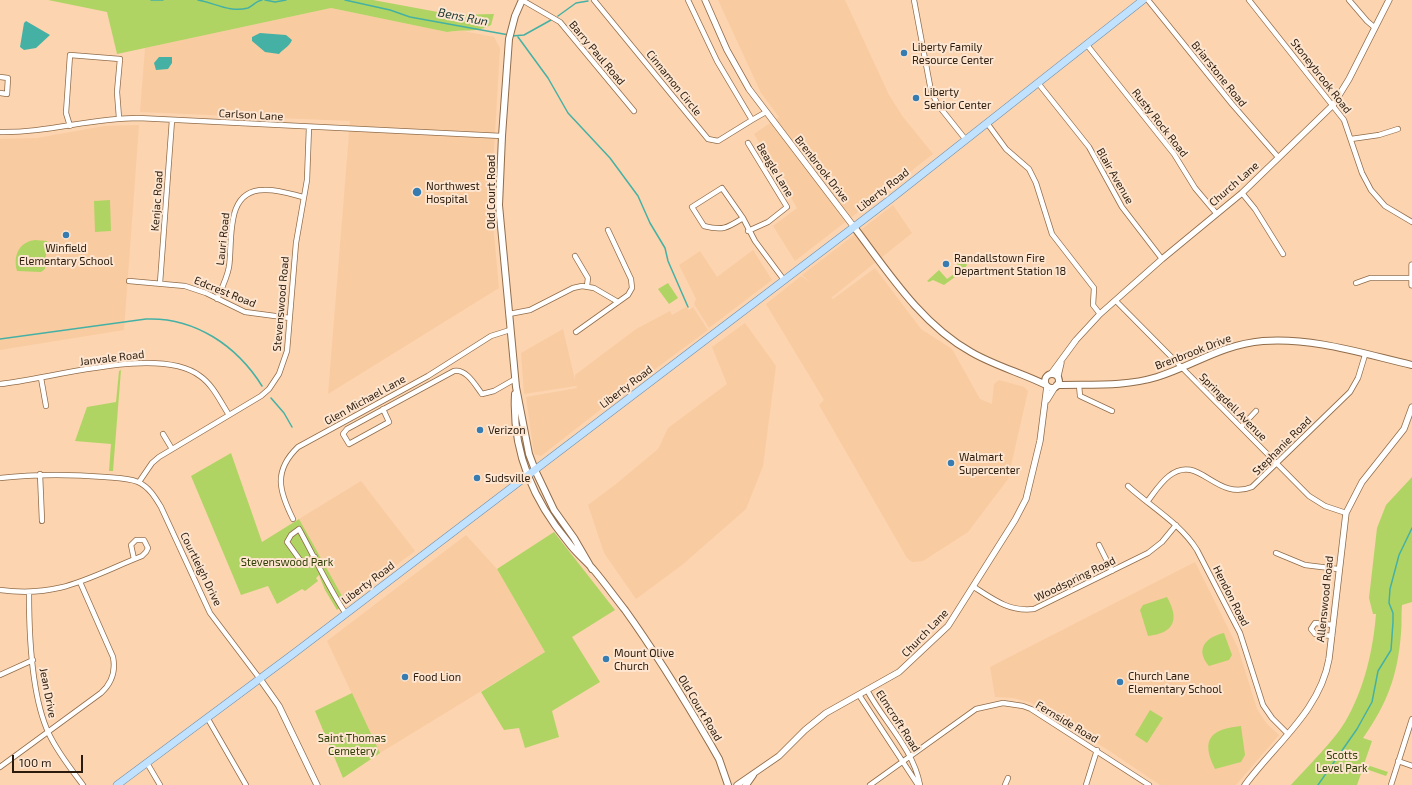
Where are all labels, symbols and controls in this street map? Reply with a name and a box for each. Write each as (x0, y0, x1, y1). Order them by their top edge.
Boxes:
water label: Bens Run (437, 5, 489, 29)
street label: Barry Paul Road (566, 18, 628, 88)
street label: Stoneybrook Road (1288, 36, 1354, 116)
street label: Briarstone Road (1189, 39, 1249, 109)
place label: Liberty Family Resource Center (912, 40, 994, 66)
street label: Cinnamon Circle (644, 48, 704, 118)
marker: Liberty Family Resource Center (899, 48, 909, 58)
place label: Liberty Senior Center (924, 85, 991, 111)
street label: Rusty Rock Road (1129, 86, 1191, 160)
marker: Liberty Senior Center (911, 93, 921, 103)
street label: Carlson Lane (218, 107, 284, 123)
street label: Brenbrook Drive (792, 133, 852, 205)
street label: Beagle Lane (754, 141, 796, 199)
street label: Blair Avenue (1094, 146, 1136, 206)
street label: Old Court Road (484, 155, 498, 229)
street label: Church Lane (1206, 159, 1262, 209)
street label: Liberty Road (854, 165, 912, 215)
street label: Kenjac Road (148, 170, 166, 232)
place label: Northwest Hospital (426, 179, 480, 205)
marker: Northwest Hospital (411, 186, 423, 198)
street label: Lauri Road (214, 212, 232, 266)
marker: Winfield Elementary School (61, 230, 71, 240)
place label: Winfield Elementary School (19, 241, 113, 267)
place label: Randallstown Fire Department Station 18 (954, 251, 1066, 277)
street label: Stevenswood Road (270, 256, 292, 352)
marker: Randallstown Fire Department Station 18 (941, 259, 951, 269)
street label: Edcrest Road (192, 274, 258, 310)
street label: Brenbrook Drive (1153, 331, 1233, 373)
street label: Janvale Road (79, 347, 145, 369)
street label: Liberty Road (597, 363, 655, 411)
street label: Springdell Avenue (1196, 370, 1270, 444)
street label: Glen Michael Lane (322, 372, 408, 428)
street label: Stephanie Road (1250, 414, 1314, 478)
place label: Verizon (488, 423, 526, 437)
marker: Verizon (475, 425, 485, 435)
place label: Walmart Supercenter (959, 450, 1020, 476)
marker: Walmart Supercenter (946, 458, 956, 468)
place label: Sudsville (485, 471, 530, 485)
marker: Sudsville (472, 473, 482, 483)
street label: Courtleigh Drive (177, 530, 225, 608)
street label: Woodspring Road (1032, 554, 1118, 604)
park label: Stevenswood Park (241, 555, 333, 569)
street label: Allenswood Road (1314, 555, 1336, 643)
street label: Liberty Road (339, 559, 397, 607)
street label: Hendon Road (1210, 563, 1252, 629)
street label: Church Lane (899, 606, 951, 660)
place label: Mount Olive Church (614, 646, 674, 672)
marker: Mount Olive Church (601, 654, 611, 664)
street label: Jean Drive (37, 667, 59, 719)
place label: Church Lane Elementary School (1128, 669, 1222, 695)
place label: Food Lion (413, 670, 461, 684)
marker: Food Lion (400, 672, 410, 682)
street label: Old Court Road (675, 673, 725, 743)
marker: Church Lane Elementary School (1115, 677, 1125, 687)
street label: Elmcroft Road (873, 688, 923, 754)
street label: Fernside Road (1033, 698, 1101, 746)
park label: Saint Thomas Cemetery (318, 731, 386, 757)
scale bar (14, 747, 85, 773)
park label: Scotts Level Park (1316, 748, 1368, 774)
text: 100 m (19, 755, 51, 769)

